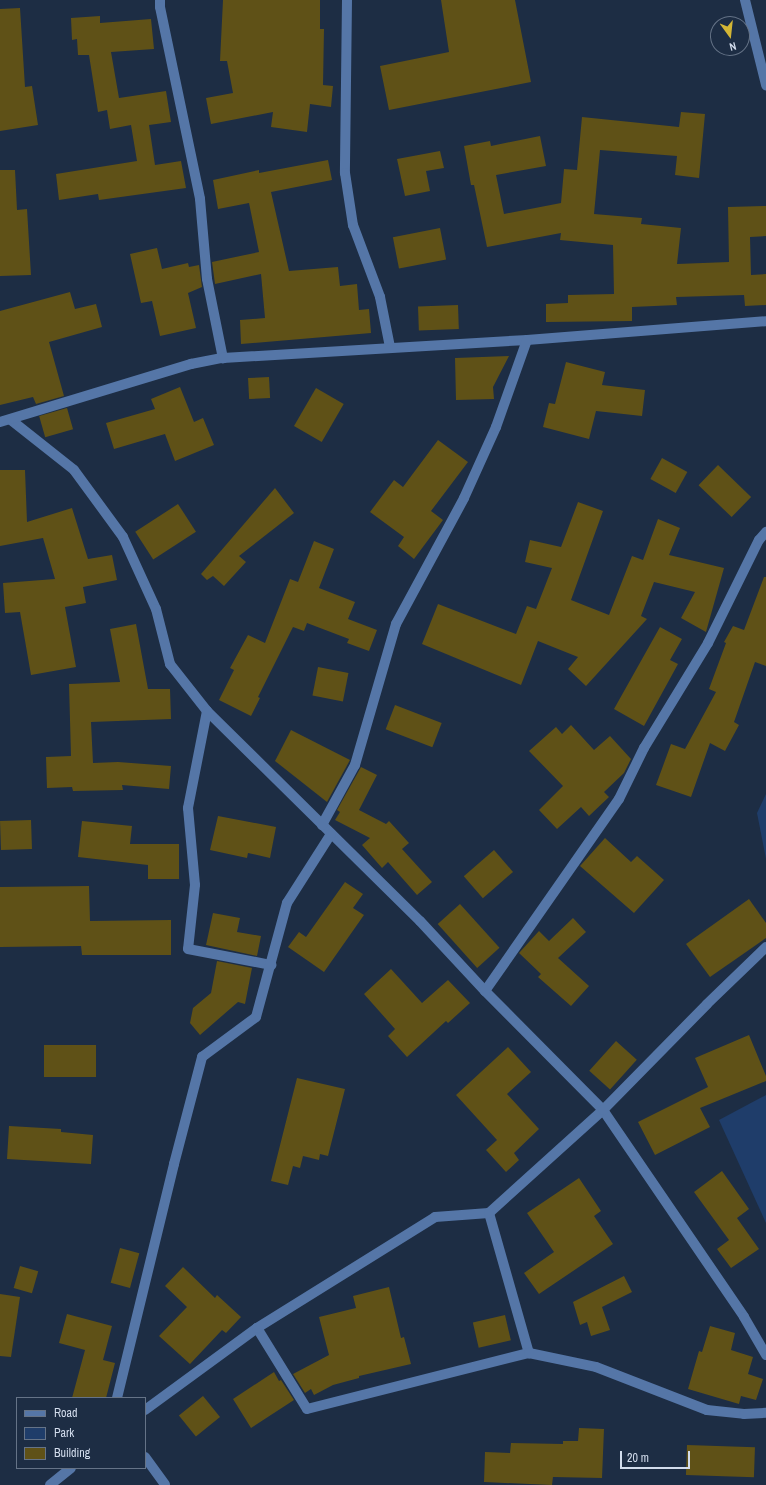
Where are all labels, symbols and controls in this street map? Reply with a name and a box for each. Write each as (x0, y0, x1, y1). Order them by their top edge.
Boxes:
north arrow (710, 16, 750, 56)
text: N (728, 39, 738, 54)
legend (16, 1397, 146, 1469)
text: Road (54, 1405, 78, 1421)
text: Park (54, 1425, 74, 1441)
scale bar (622, 1443, 692, 1469)
text: Building (54, 1445, 90, 1461)
text: 20 m (627, 1450, 649, 1466)

